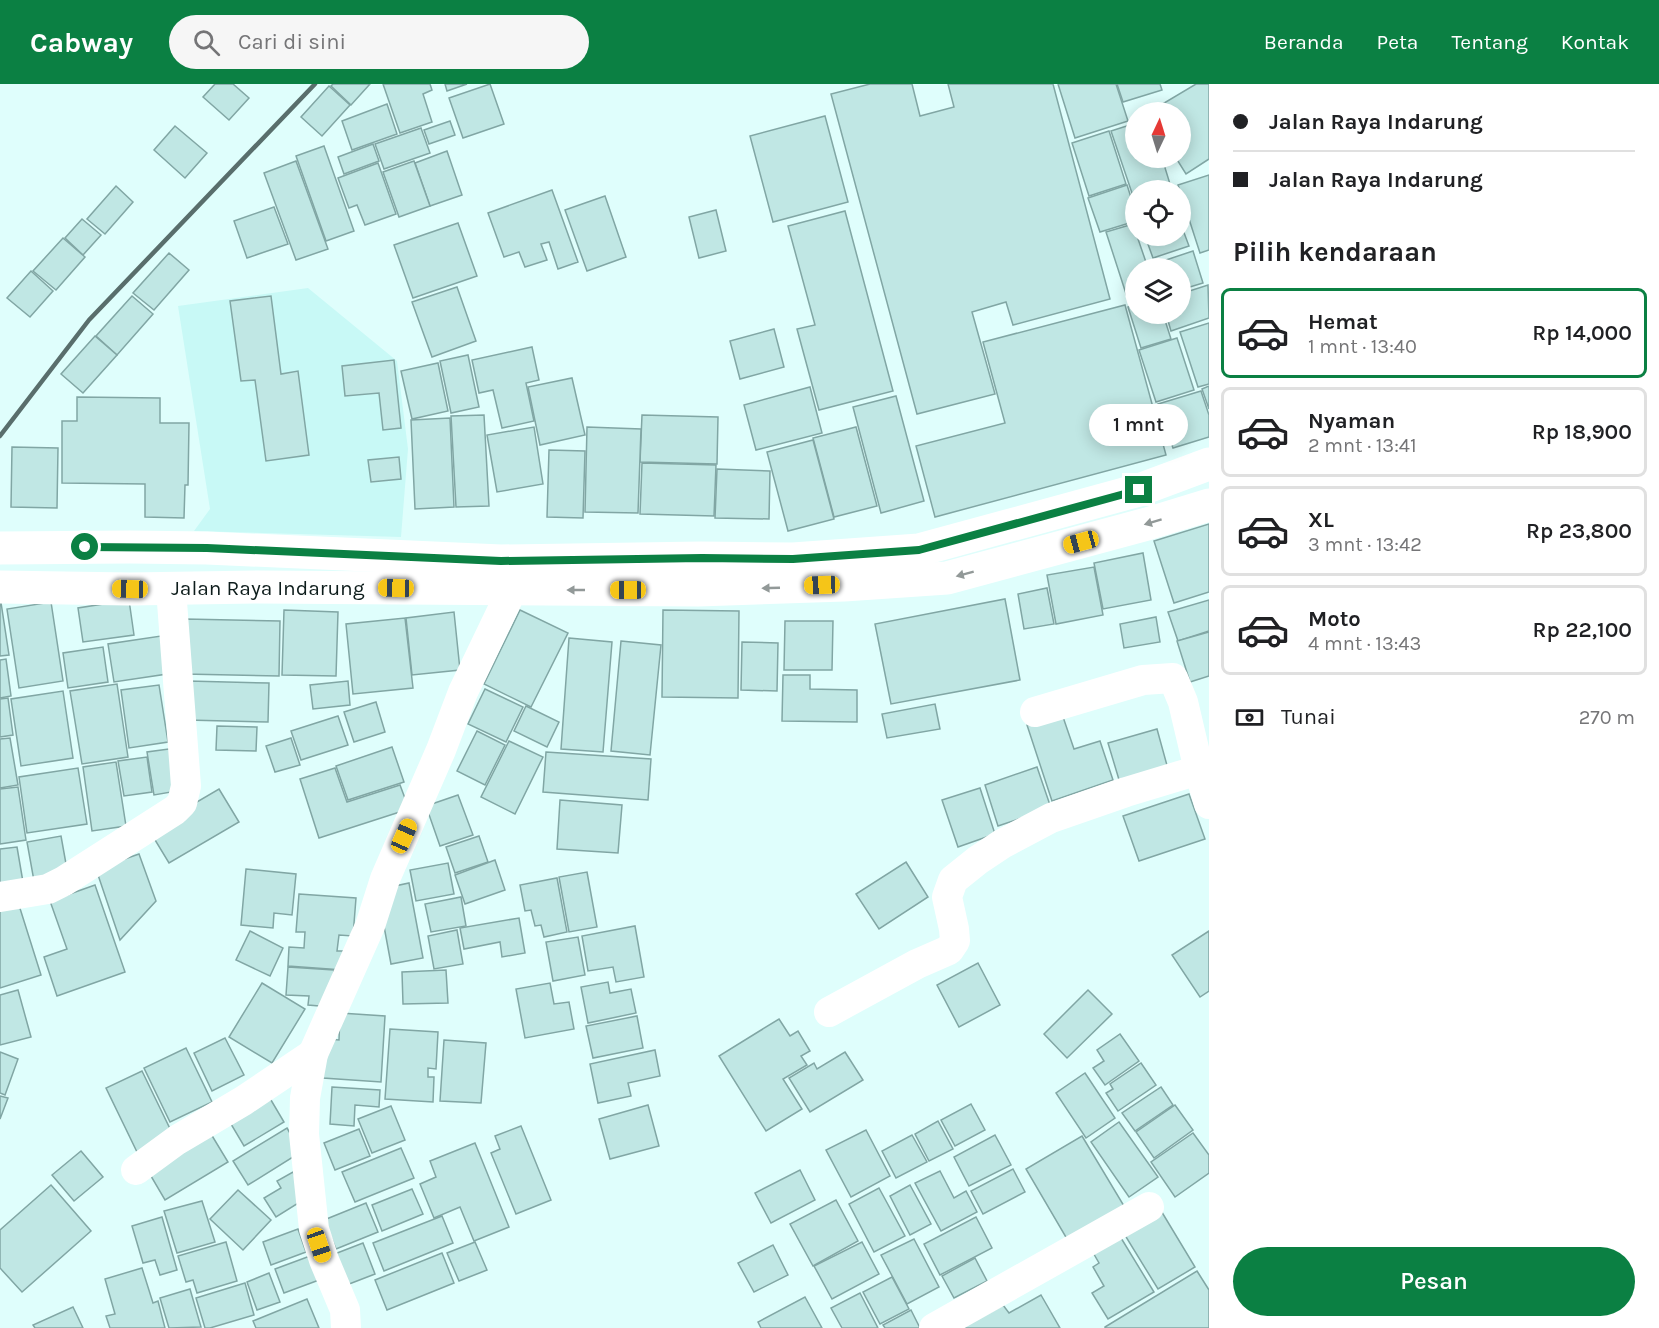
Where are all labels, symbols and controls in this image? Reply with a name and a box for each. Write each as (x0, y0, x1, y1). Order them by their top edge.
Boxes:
search box (169, 15, 589, 69)
text: Cabway (30, 26, 133, 59)
icon: search (190, 26, 223, 59)
text: Cari di sini (238, 29, 346, 55)
text: Beranda (1264, 30, 1344, 54)
text: Peta (1377, 30, 1418, 54)
text: Tentang (1451, 30, 1528, 54)
text: Kontak (1561, 30, 1629, 54)
north arrow (1125, 102, 1191, 168)
map controls (1125, 102, 1191, 324)
text: Jalan Raya Indarung (1269, 109, 1483, 135)
text: Jalan Raya Indarung (1269, 167, 1483, 193)
button: locate (1125, 180, 1191, 246)
text: Pilih kendaraan (1233, 236, 1437, 268)
button: layers (1125, 258, 1191, 324)
icon: car (1236, 306, 1290, 360)
text: Hemat (1308, 309, 1378, 335)
text: Rp 14,000 (1532, 320, 1632, 346)
text: 1 mnt · 13:40 (1308, 335, 1417, 358)
callout: 1 mnt (1090, 403, 1188, 445)
icon: car (1236, 405, 1290, 459)
text: Nyaman (1308, 408, 1395, 434)
text: 1 mnt (1113, 413, 1164, 436)
text: Rp 18,900 (1532, 419, 1632, 445)
text: 2 mnt · 13:41 (1308, 434, 1417, 457)
route end (1125, 476, 1152, 503)
icon: car (1236, 504, 1290, 558)
text: XL (1308, 507, 1334, 533)
one-way arrow (1144, 518, 1162, 527)
text: Rp 23,800 (1526, 518, 1632, 544)
car (1061, 529, 1101, 555)
route start (71, 533, 98, 560)
text: 3 mnt · 13:42 (1308, 533, 1422, 556)
one-way arrow (956, 569, 974, 579)
car (804, 575, 840, 595)
street label: Jalan Raya Indarung (171, 576, 365, 600)
car (378, 579, 414, 597)
car (112, 580, 148, 598)
car (610, 581, 646, 599)
one-way arrow (761, 583, 780, 592)
one-way arrow (566, 585, 585, 595)
icon: car (1236, 603, 1290, 657)
text: Moto (1308, 606, 1361, 632)
text: Rp 22,100 (1533, 617, 1632, 643)
text: 4 mnt · 13:43 (1308, 632, 1421, 655)
icon: cash (1233, 701, 1266, 734)
text: Tunai (1281, 704, 1336, 730)
text: 270 m (1579, 706, 1635, 729)
car (388, 816, 420, 856)
car (305, 1225, 333, 1265)
button: Pesan (1233, 1247, 1635, 1316)

